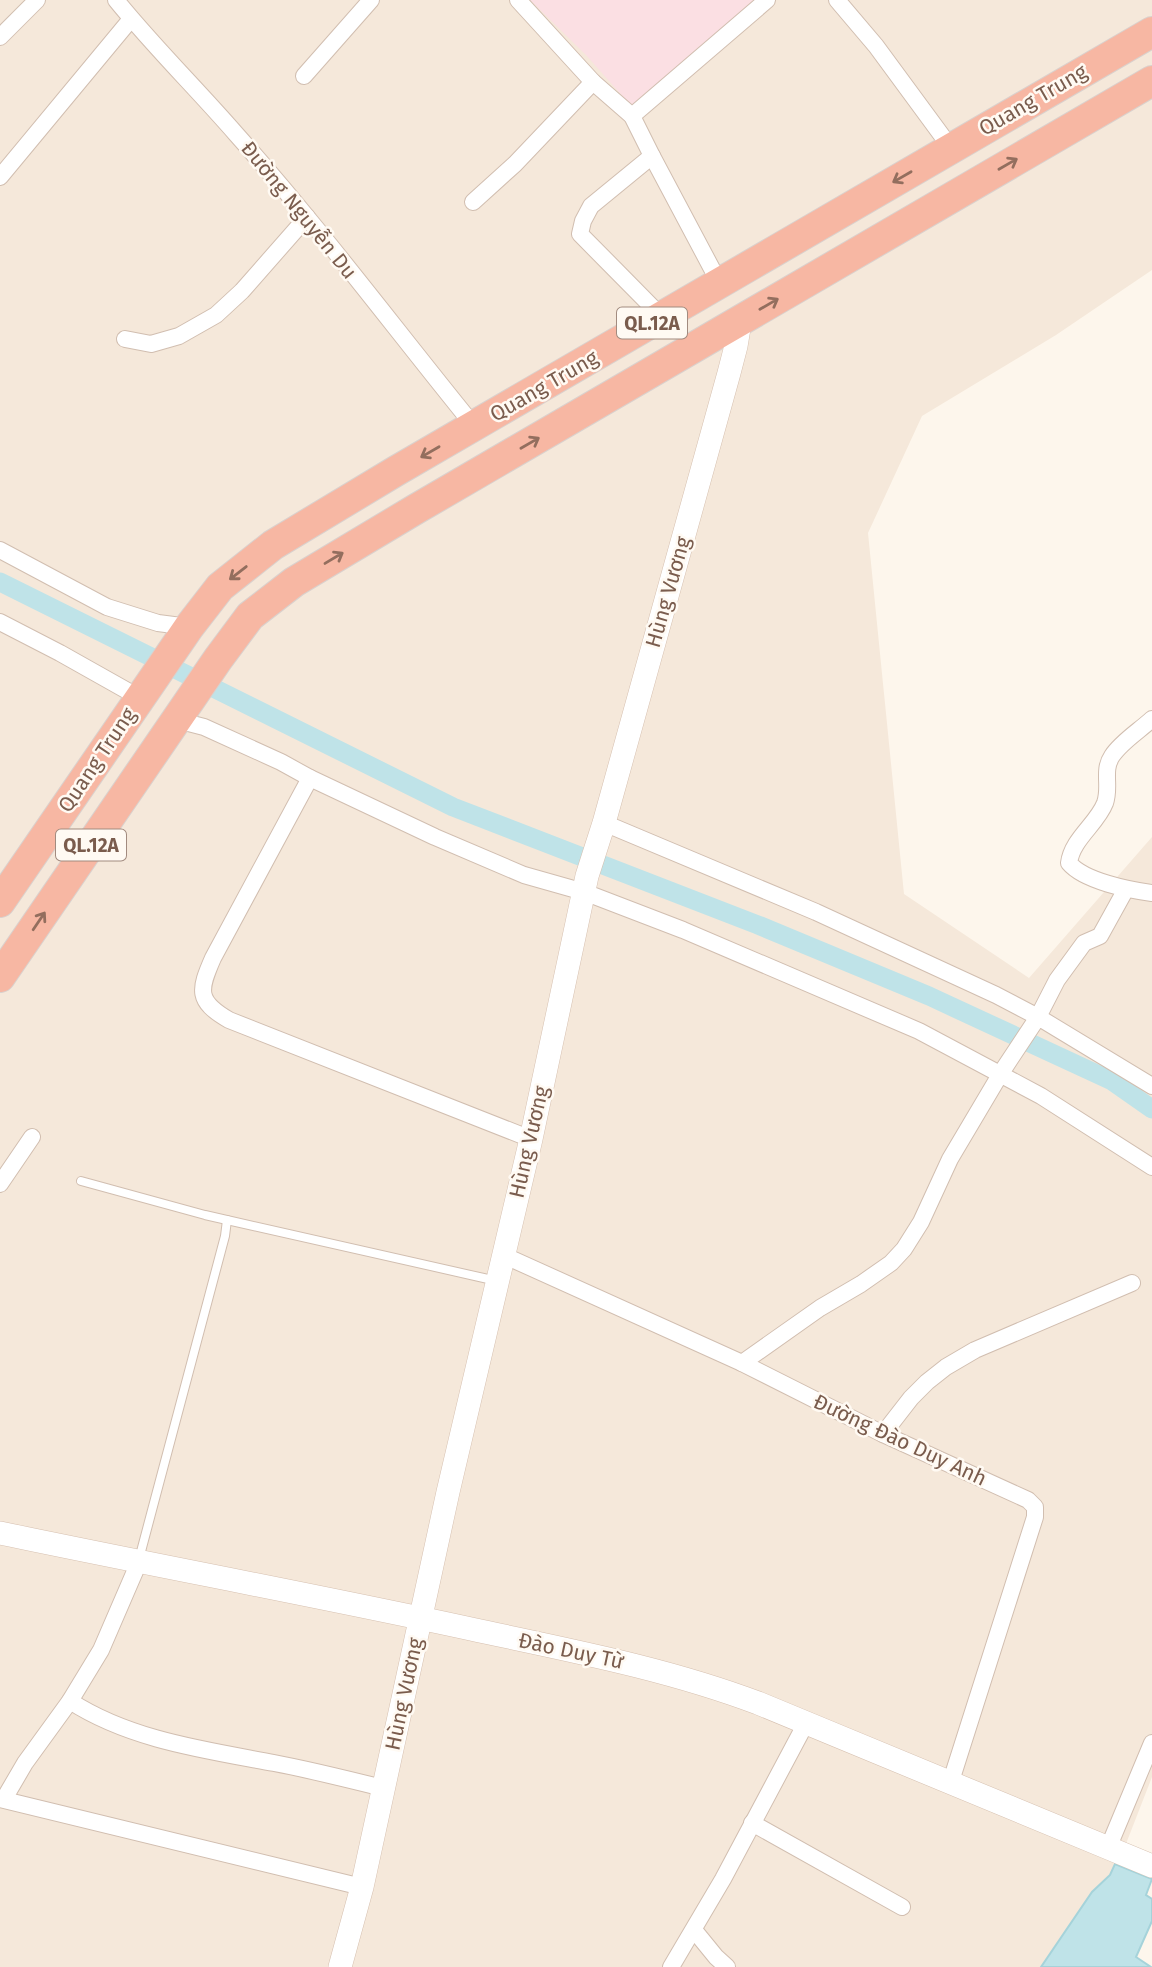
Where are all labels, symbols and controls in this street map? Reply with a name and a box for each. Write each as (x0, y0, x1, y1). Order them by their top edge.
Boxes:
street label: Quang Trung (974, 59, 1092, 141)
street label: Đường Nguyễn Du (235, 136, 363, 284)
one-way arrow (997, 157, 1017, 171)
one-way arrow (893, 170, 913, 184)
one-way arrow (759, 297, 779, 311)
road number: QL.12A (617, 308, 687, 338)
street label: Quang Trung (485, 345, 603, 427)
one-way arrow (520, 436, 540, 450)
one-way arrow (421, 445, 441, 459)
street label: Hùng Vương (640, 533, 696, 651)
one-way arrow (323, 551, 344, 564)
one-way arrow (230, 565, 248, 580)
street label: Quang Trung (52, 703, 142, 817)
road number: QL.12A (56, 830, 126, 860)
one-way arrow (32, 912, 46, 931)
street label: Hùng Vương (503, 1083, 555, 1201)
street label: Đường Đào Duy Anh (809, 1388, 991, 1492)
street label: Đào Duy Từ (516, 1627, 626, 1675)
street label: Hùng Vương (379, 1635, 429, 1753)

